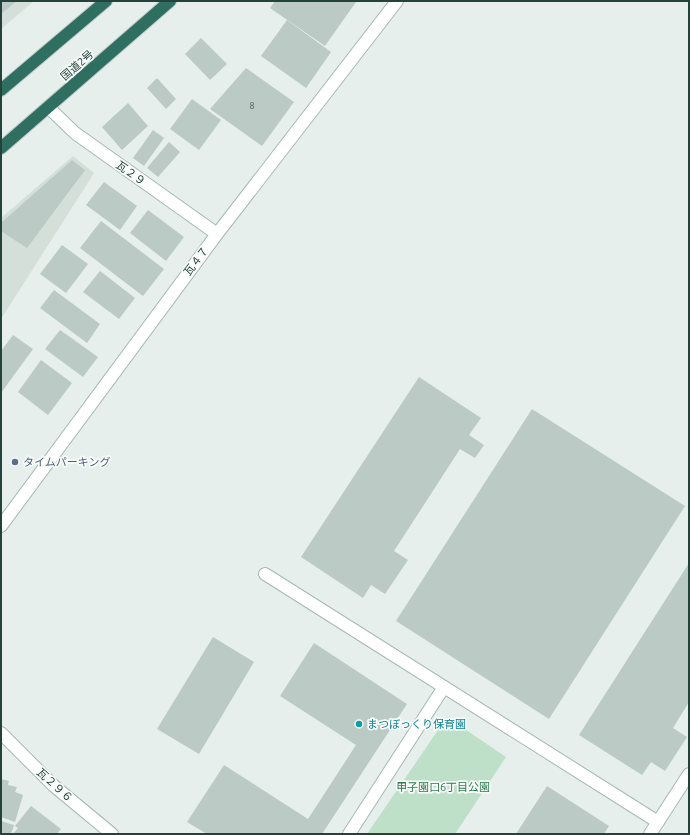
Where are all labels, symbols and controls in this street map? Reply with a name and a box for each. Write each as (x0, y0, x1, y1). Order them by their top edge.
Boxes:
street label: 国道2号 (58, 48, 96, 82)
house number: 8 (249, 101, 255, 111)
street label: 瓦２９ (114, 159, 148, 187)
street label: 瓦４７ (181, 244, 211, 278)
place label: タイムパーキング (23, 456, 110, 468)
marker: タイムパーキング (10, 457, 20, 467)
place label: まつぼっくり保育園 (367, 718, 466, 730)
marker: まつぼっくり保育園 (354, 719, 364, 729)
street label: 瓦２９６ (35, 766, 75, 804)
park label: 甲子園口6丁目公園 (396, 781, 490, 793)

